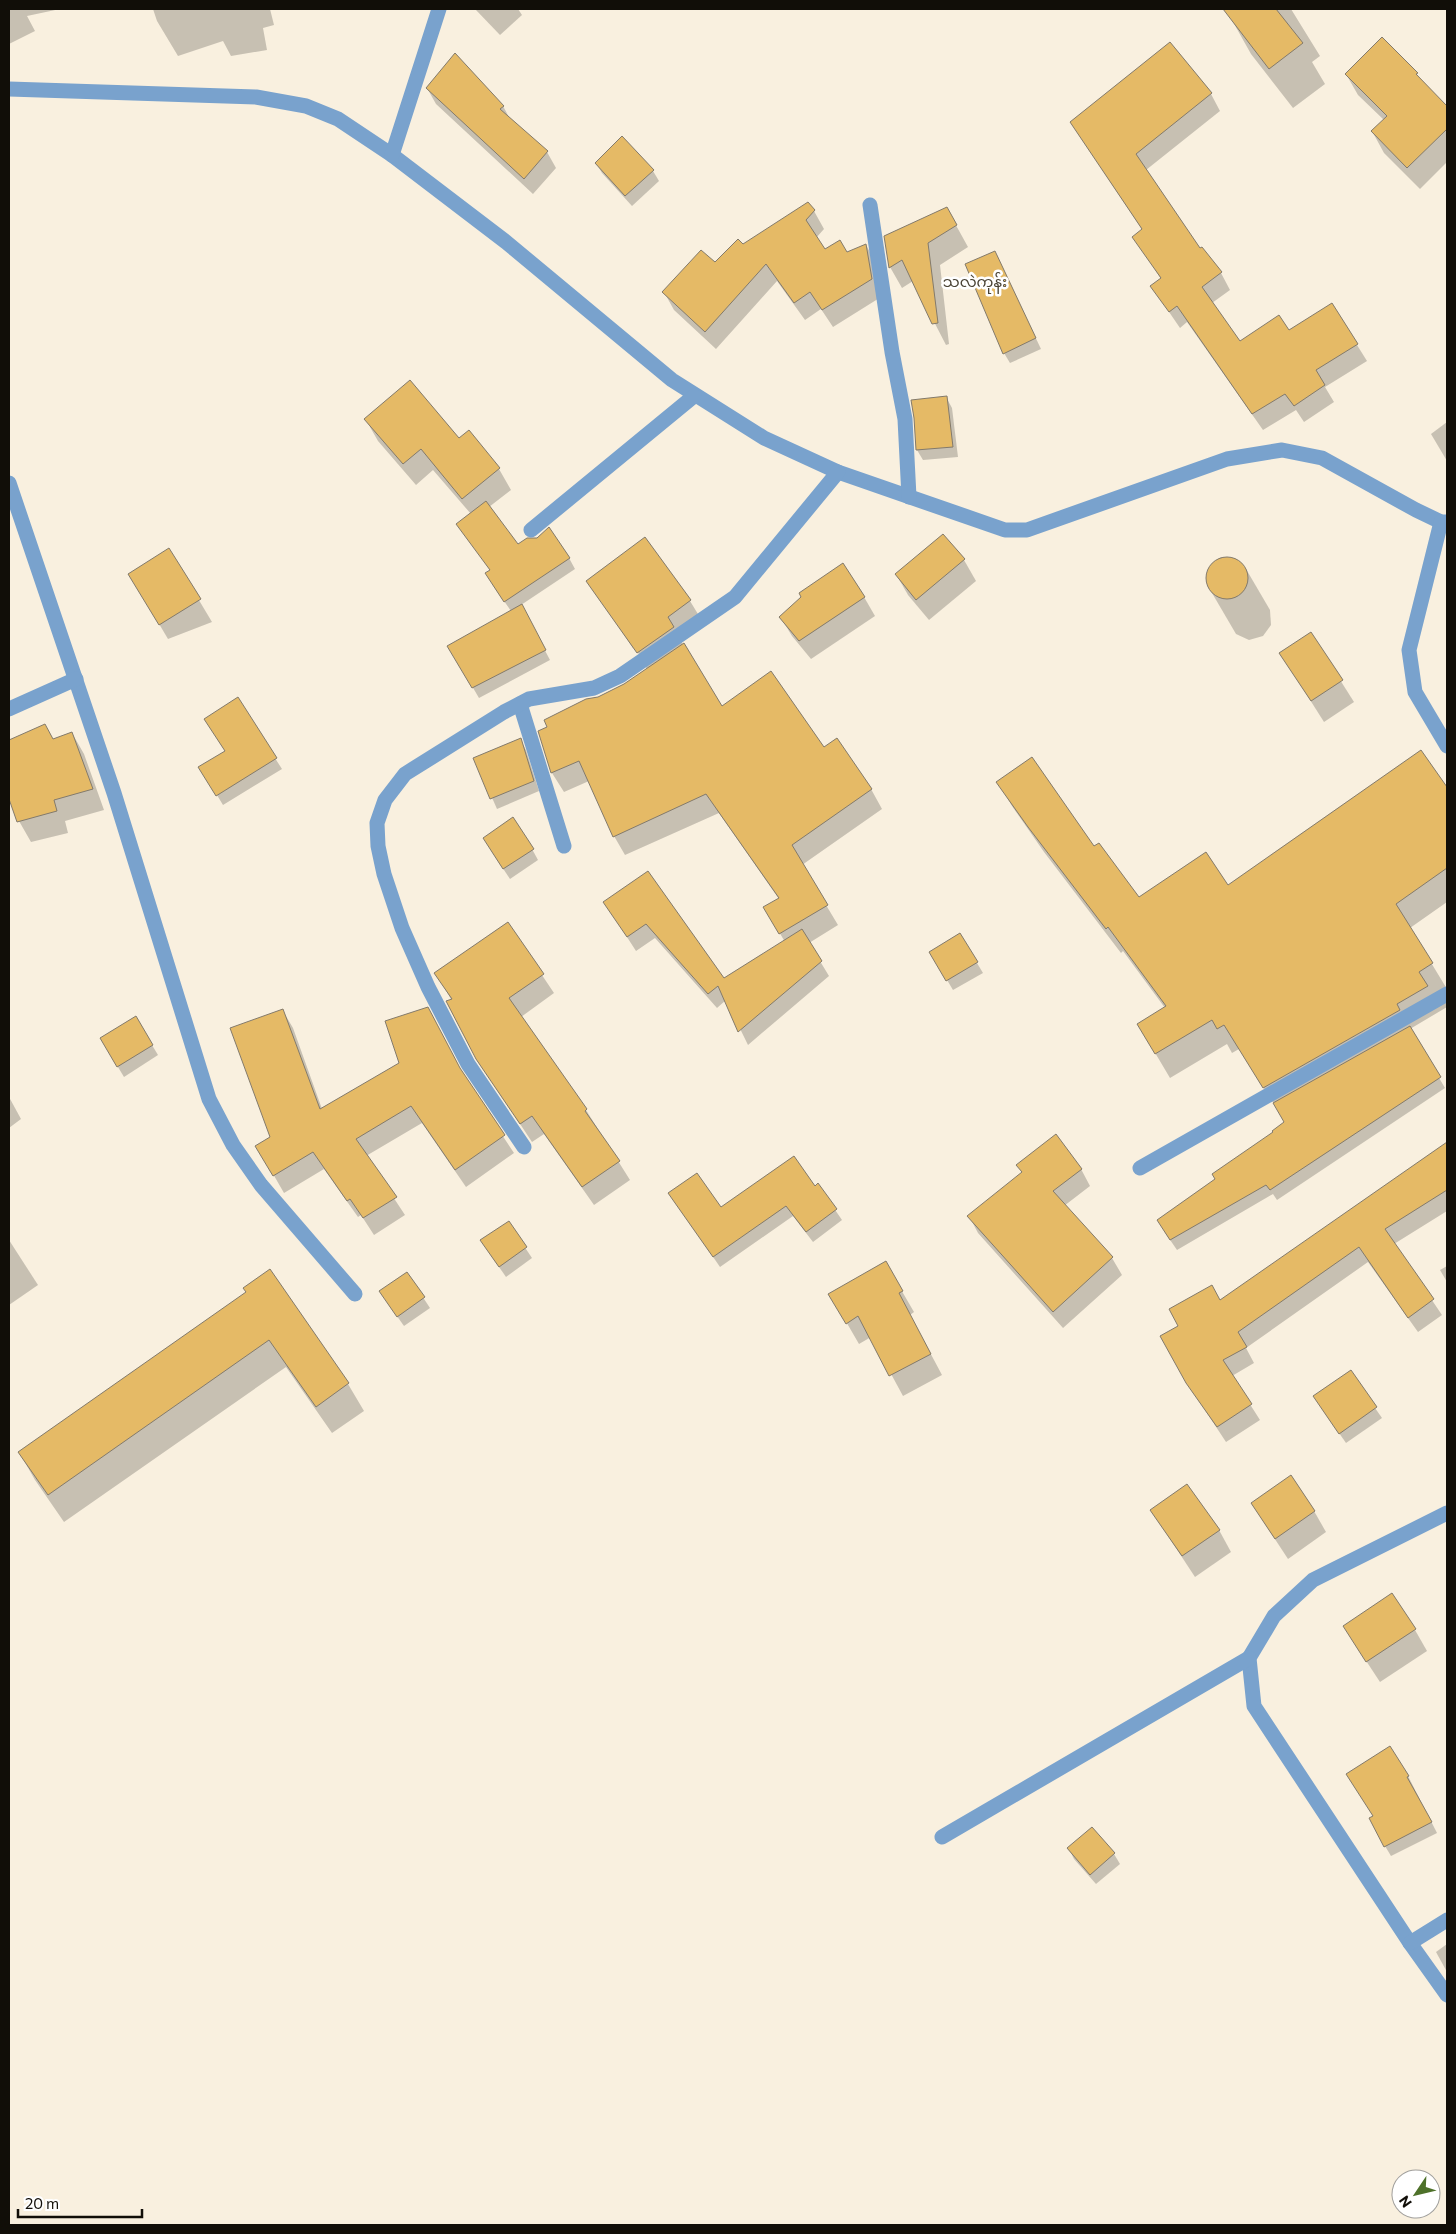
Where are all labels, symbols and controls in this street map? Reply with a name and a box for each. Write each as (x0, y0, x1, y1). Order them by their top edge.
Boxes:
district label: သလဲကုန်း (943, 272, 1007, 294)
north arrow (1391, 2169, 1441, 2219)
scale bar (18, 2186, 141, 2218)
text: N (1395, 2193, 1415, 2211)
text: 20 m (25, 2194, 59, 2212)

